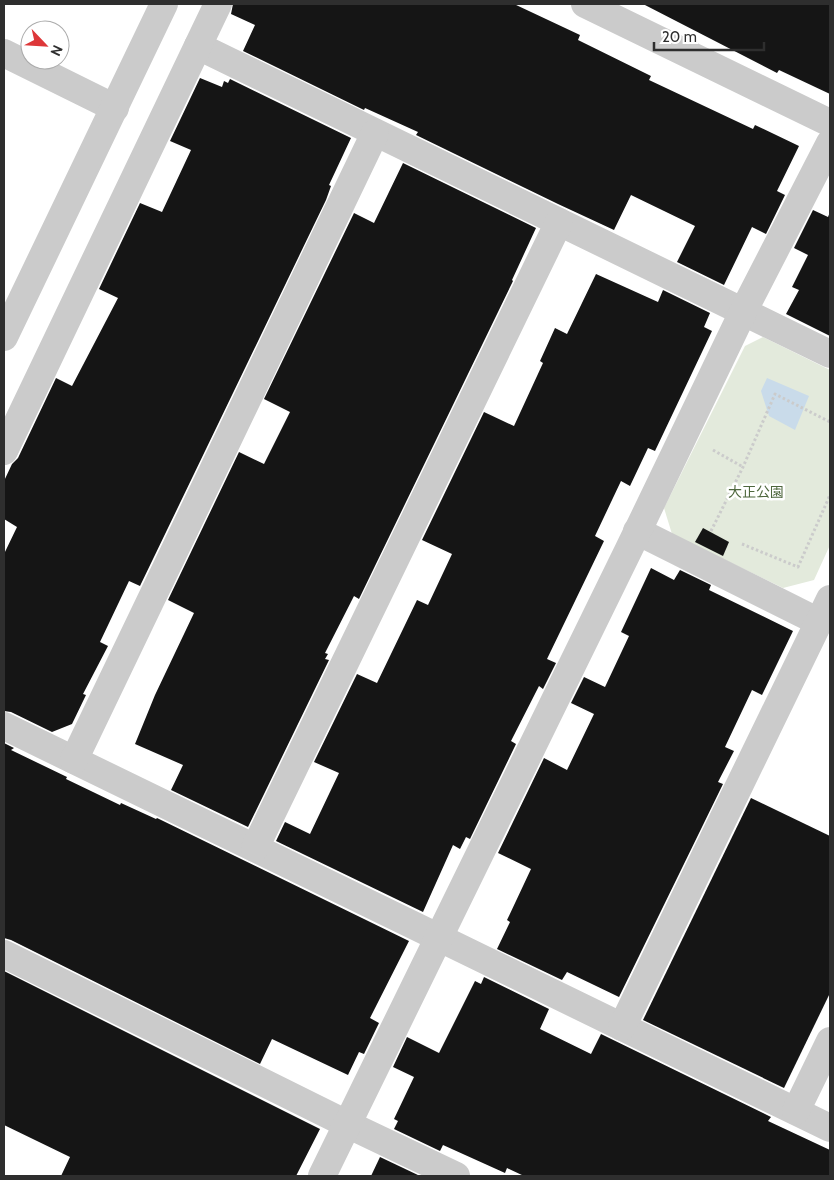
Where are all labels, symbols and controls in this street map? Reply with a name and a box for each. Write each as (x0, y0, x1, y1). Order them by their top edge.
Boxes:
north arrow (20, 20, 70, 70)
scale bar (654, 20, 764, 52)
text: 20 m (662, 28, 697, 46)
text: N (47, 42, 67, 59)
park label: 大正公園 (728, 483, 784, 501)

